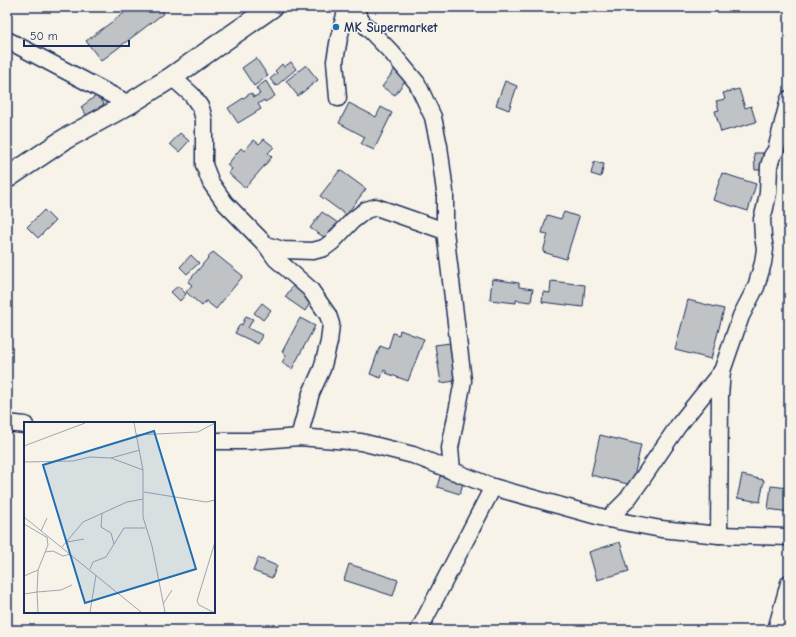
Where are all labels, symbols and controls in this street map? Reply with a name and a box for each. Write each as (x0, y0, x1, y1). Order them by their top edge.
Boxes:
place label: MK Supermarket (344, 20, 438, 35)
scale bar (24, 22, 129, 48)
marker: MK Supermarket (331, 22, 341, 32)
text: 50 m (30, 29, 58, 43)
inset map (24, 422, 215, 613)

